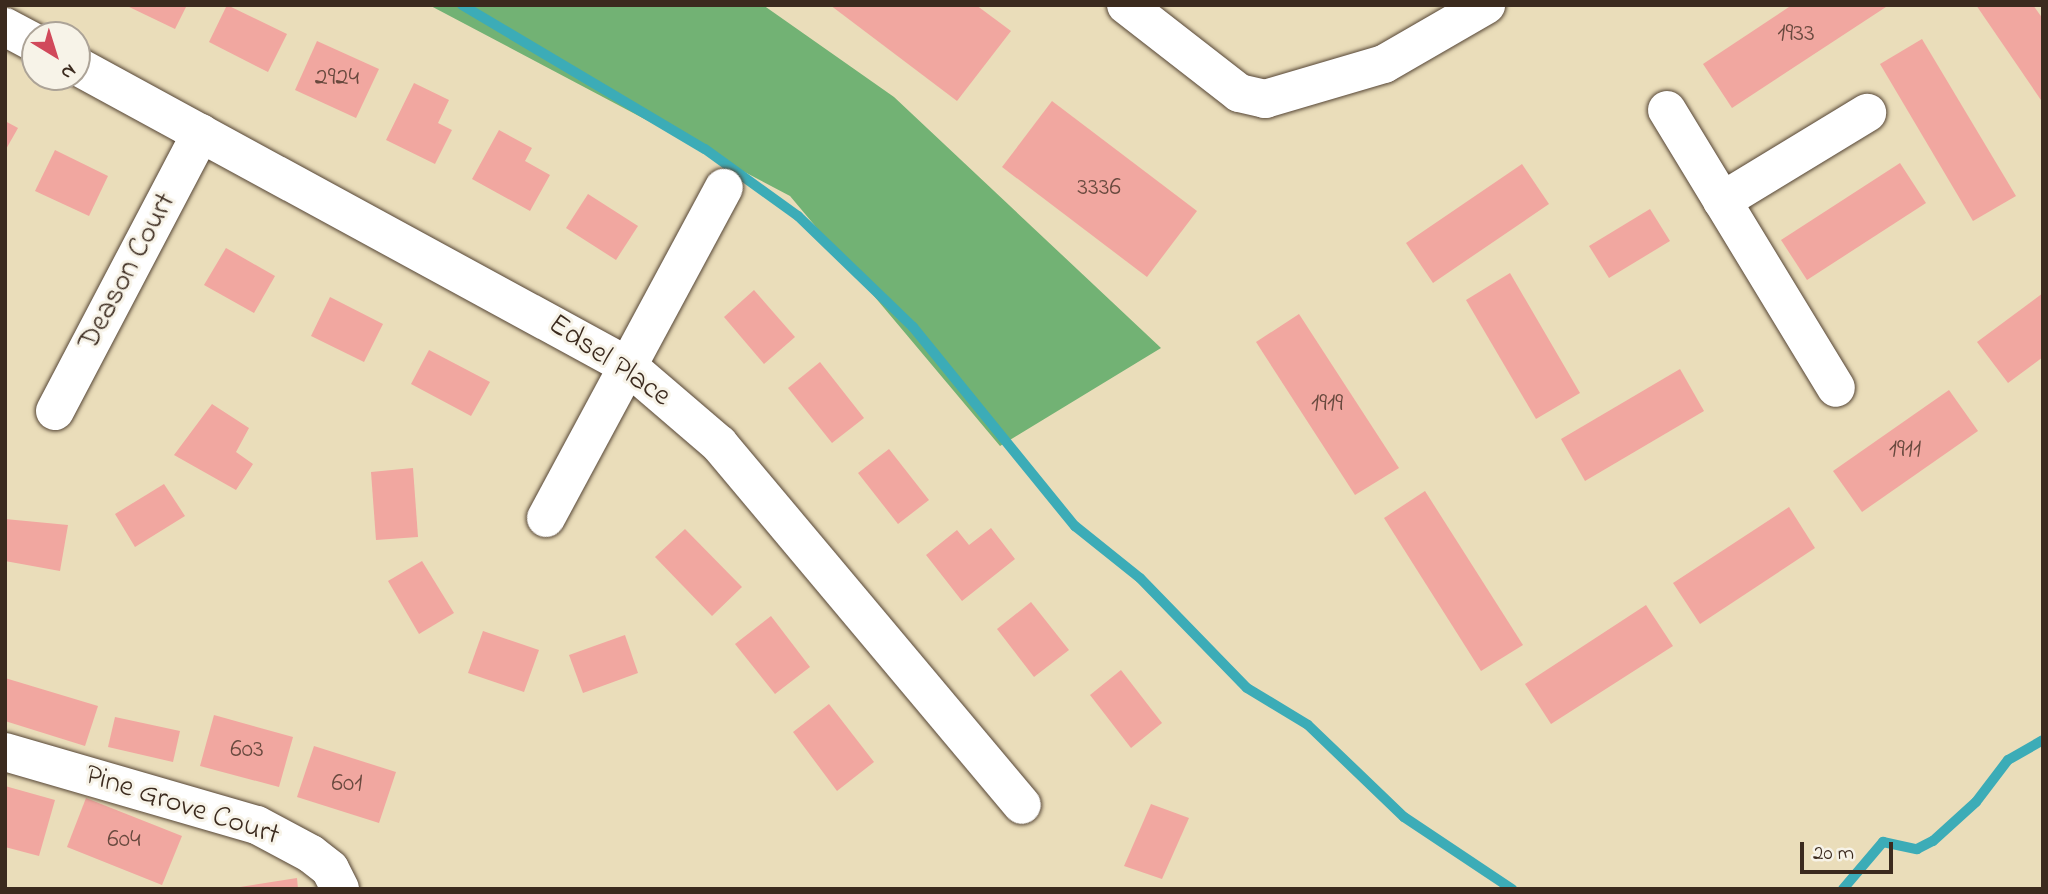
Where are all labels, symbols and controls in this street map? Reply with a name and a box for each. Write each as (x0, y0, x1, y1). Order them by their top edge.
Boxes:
house number: 1933 (1777, 19, 1815, 51)
north arrow (21, 21, 91, 91)
text: N (55, 57, 81, 86)
house number: 2924 (315, 63, 359, 95)
house number: 3336 (1077, 173, 1121, 205)
street label: Deason Court (71, 187, 185, 357)
street label: Edsel Place (541, 307, 677, 415)
house number: 1919 (1311, 389, 1343, 421)
house number: 1911 (1889, 435, 1921, 467)
house number: 603 (230, 735, 264, 767)
street label: Pine Grove Court (80, 758, 284, 854)
house number: 601 (332, 769, 362, 801)
house number: 604 (107, 825, 141, 857)
scale bar (1803, 828, 1896, 872)
text: 20 m (1813, 839, 1854, 869)

